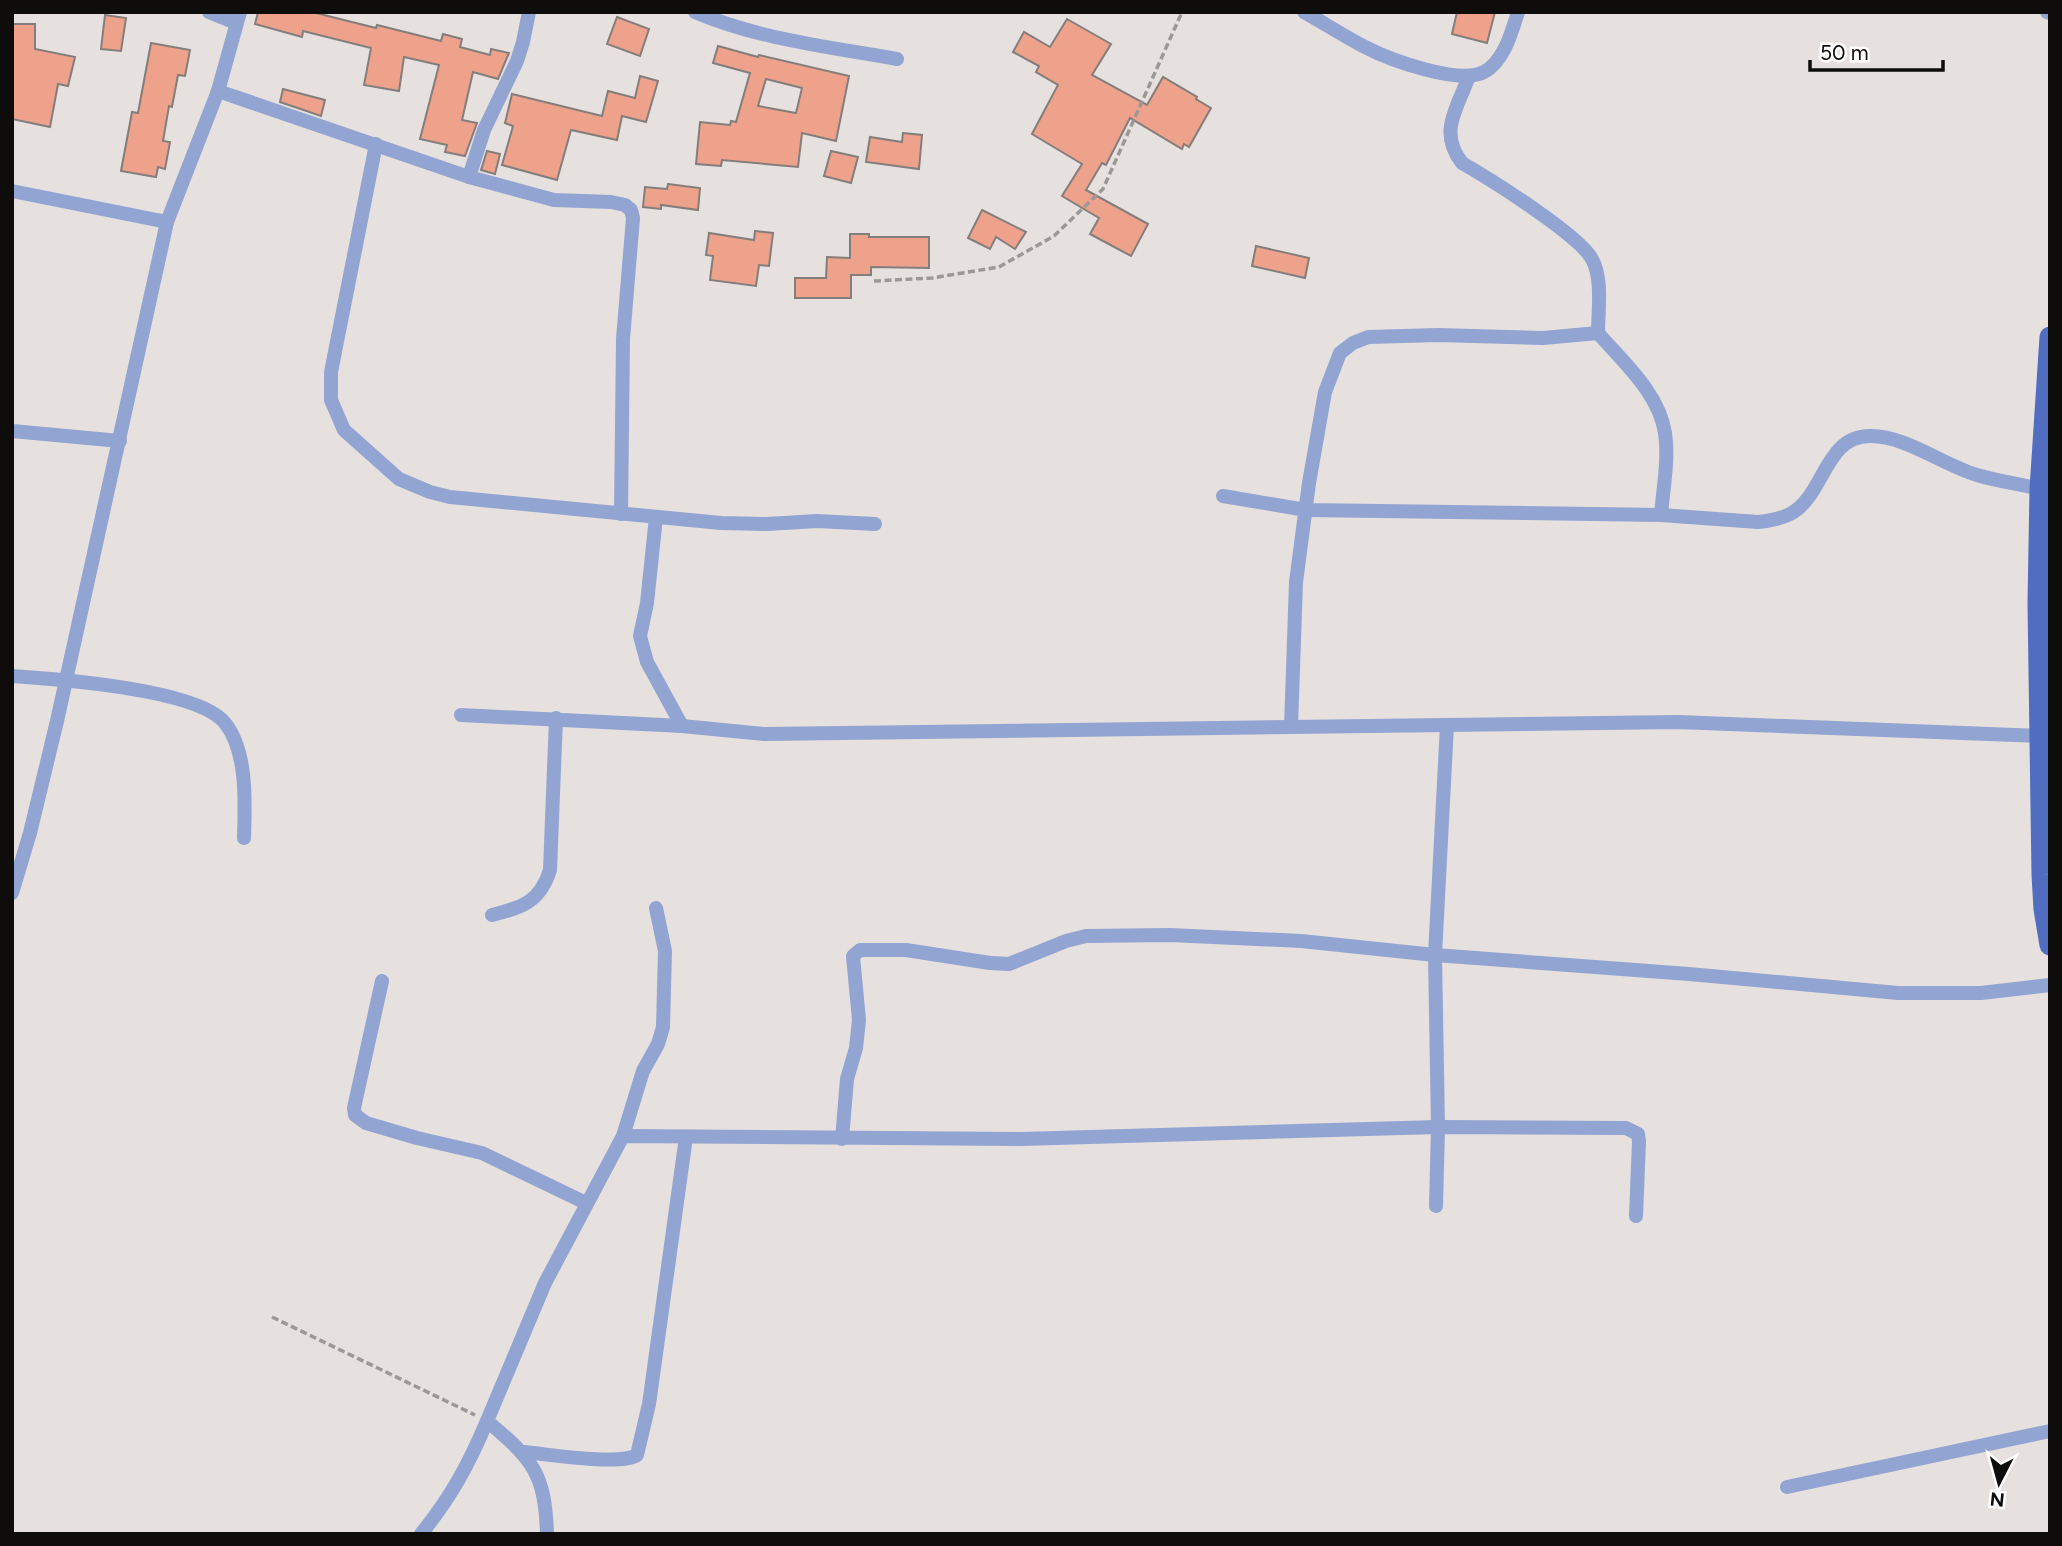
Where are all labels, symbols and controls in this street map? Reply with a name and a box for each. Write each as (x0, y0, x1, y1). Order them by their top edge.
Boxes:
scale bar (1810, 28, 1943, 72)
text: 50 m (1820, 40, 1869, 65)
north arrow (1964, 1448, 2034, 1518)
text: N (1989, 1487, 2006, 1512)

